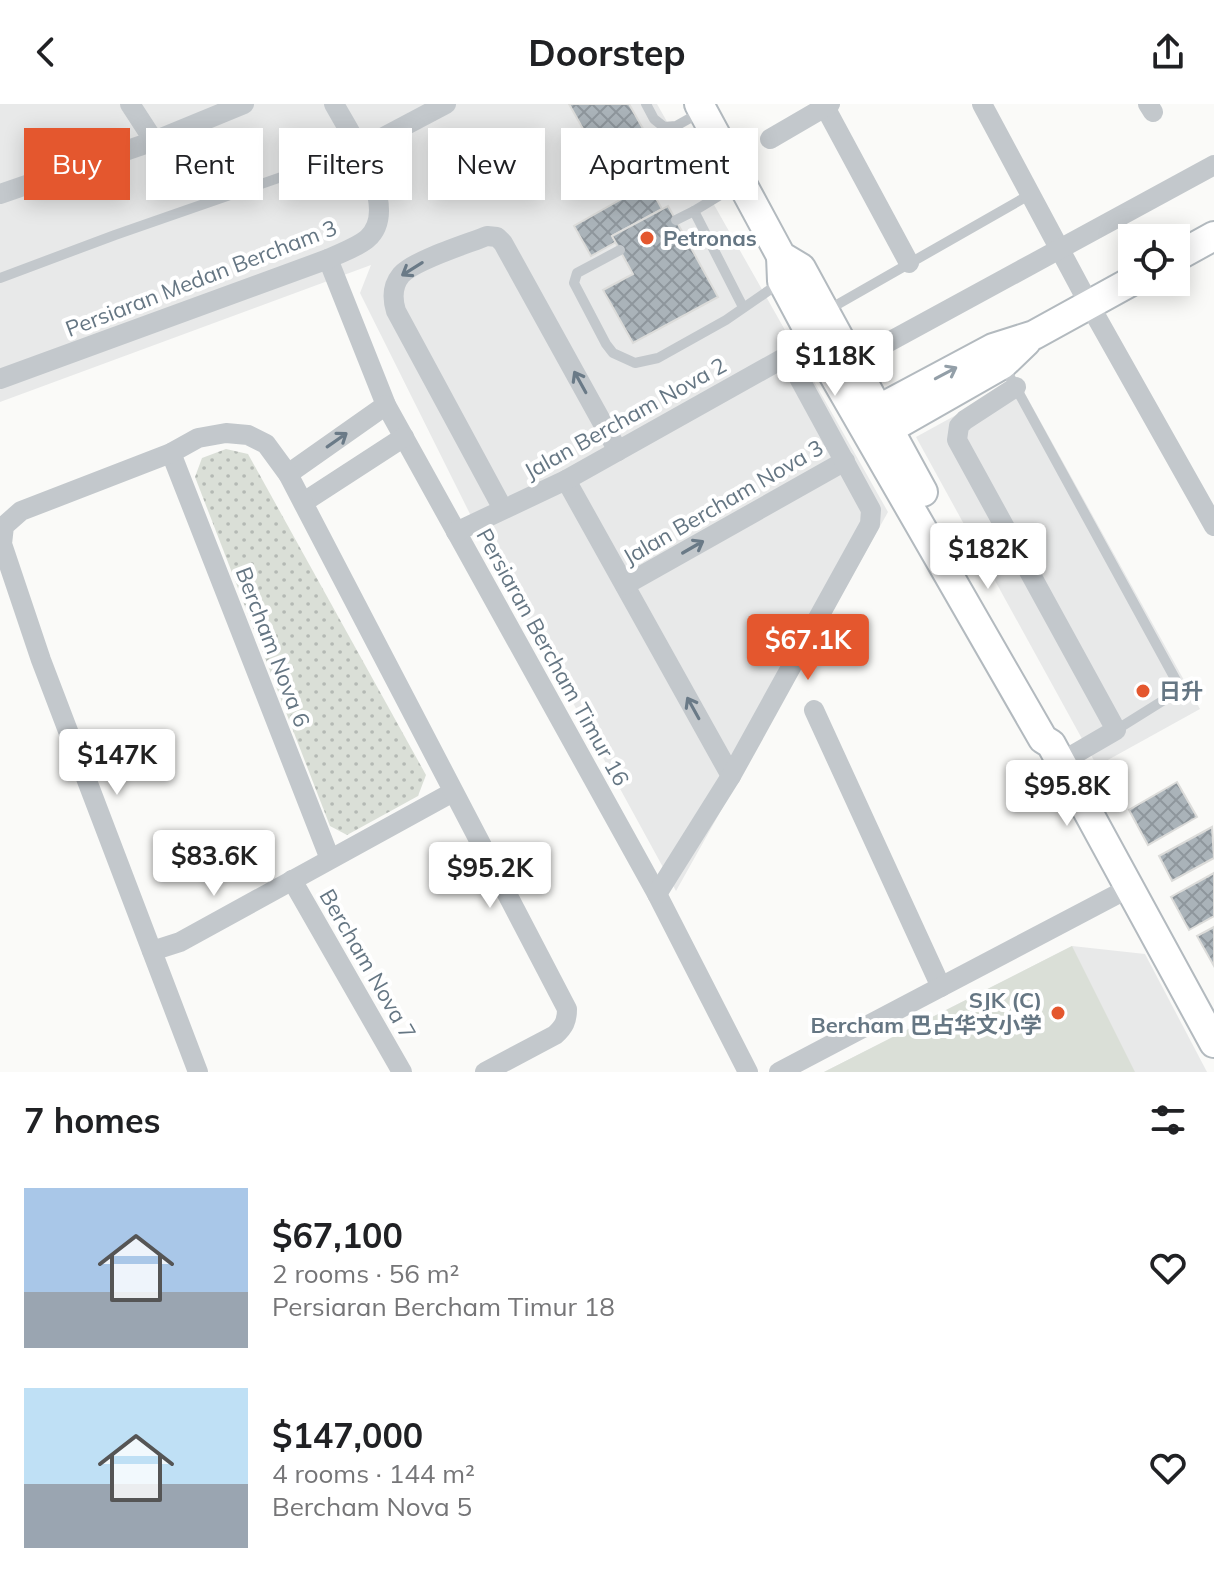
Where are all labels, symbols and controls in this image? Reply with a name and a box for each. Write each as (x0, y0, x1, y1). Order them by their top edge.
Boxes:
icon: back (24, 30, 68, 74)
text: Doorstep (528, 30, 686, 75)
icon: share (1146, 30, 1190, 74)
chip: Buy (24, 128, 130, 200)
chip: Rent (146, 128, 263, 200)
chip: Filters (279, 128, 412, 200)
chip: New (428, 128, 545, 200)
chip: Apartment (561, 128, 758, 200)
street label: Persiaran Medan Bercham 3 (61, 213, 341, 343)
place label: Petronas (663, 224, 757, 252)
map controls (1118, 224, 1190, 296)
button: locate (1118, 224, 1190, 296)
marker: Petronas (638, 229, 656, 247)
one-way arrow (402, 261, 424, 277)
pin: $118K (779, 330, 891, 398)
text: $118K (795, 339, 875, 372)
street label: Jalan Bercham Nova 2 (519, 351, 731, 485)
one-way arrow (934, 364, 957, 380)
one-way arrow (572, 371, 588, 395)
one-way arrow (325, 432, 347, 448)
street label: Jalan Bercham Nova 3 (618, 433, 828, 571)
street label: Persiaran Bercham Timur 16 (470, 523, 636, 791)
pin: $182K (932, 523, 1044, 591)
text: $182K (948, 532, 1028, 565)
one-way arrow (681, 539, 704, 555)
street label: Bercham Nova 6 (230, 563, 316, 731)
pin: $67.1K (743, 614, 873, 682)
text: $67.1K (765, 623, 851, 656)
place label: 日升 (1159, 677, 1203, 705)
marker: 日升 (1134, 682, 1152, 700)
one-way arrow (684, 696, 700, 720)
pin: $147K (61, 729, 173, 797)
text: $147K (77, 738, 157, 771)
pin: $95.8K (1002, 760, 1132, 828)
text: $95.8K (1024, 769, 1110, 802)
pin: $83.6K (149, 830, 279, 898)
text: $83.6K (171, 839, 257, 872)
pin: $95.2K (425, 842, 555, 910)
text: $95.2K (447, 851, 533, 884)
street label: Bercham Nova 7 (314, 884, 422, 1044)
place label: SJK (C) Bercham 巴占华文小学 (810, 986, 1042, 1039)
marker: SJK (C) Bercham 巴占华文小学 (1049, 1004, 1067, 1022)
icon: filters (1146, 1098, 1190, 1142)
text: 7 homes (24, 1099, 161, 1142)
text: $67,100 (272, 1214, 403, 1257)
icon: home (88, 1220, 184, 1316)
icon: heart (1146, 1246, 1190, 1290)
text: 2 rooms · 56 m² (272, 1257, 459, 1290)
text: Persiaran Bercham Timur 18 (272, 1290, 615, 1323)
text: $147,000 (272, 1414, 423, 1457)
icon: home (88, 1420, 184, 1516)
icon: heart (1146, 1446, 1190, 1490)
text: 4 rooms · 144 m² (272, 1457, 475, 1490)
text: Bercham Nova 5 (272, 1490, 472, 1523)

